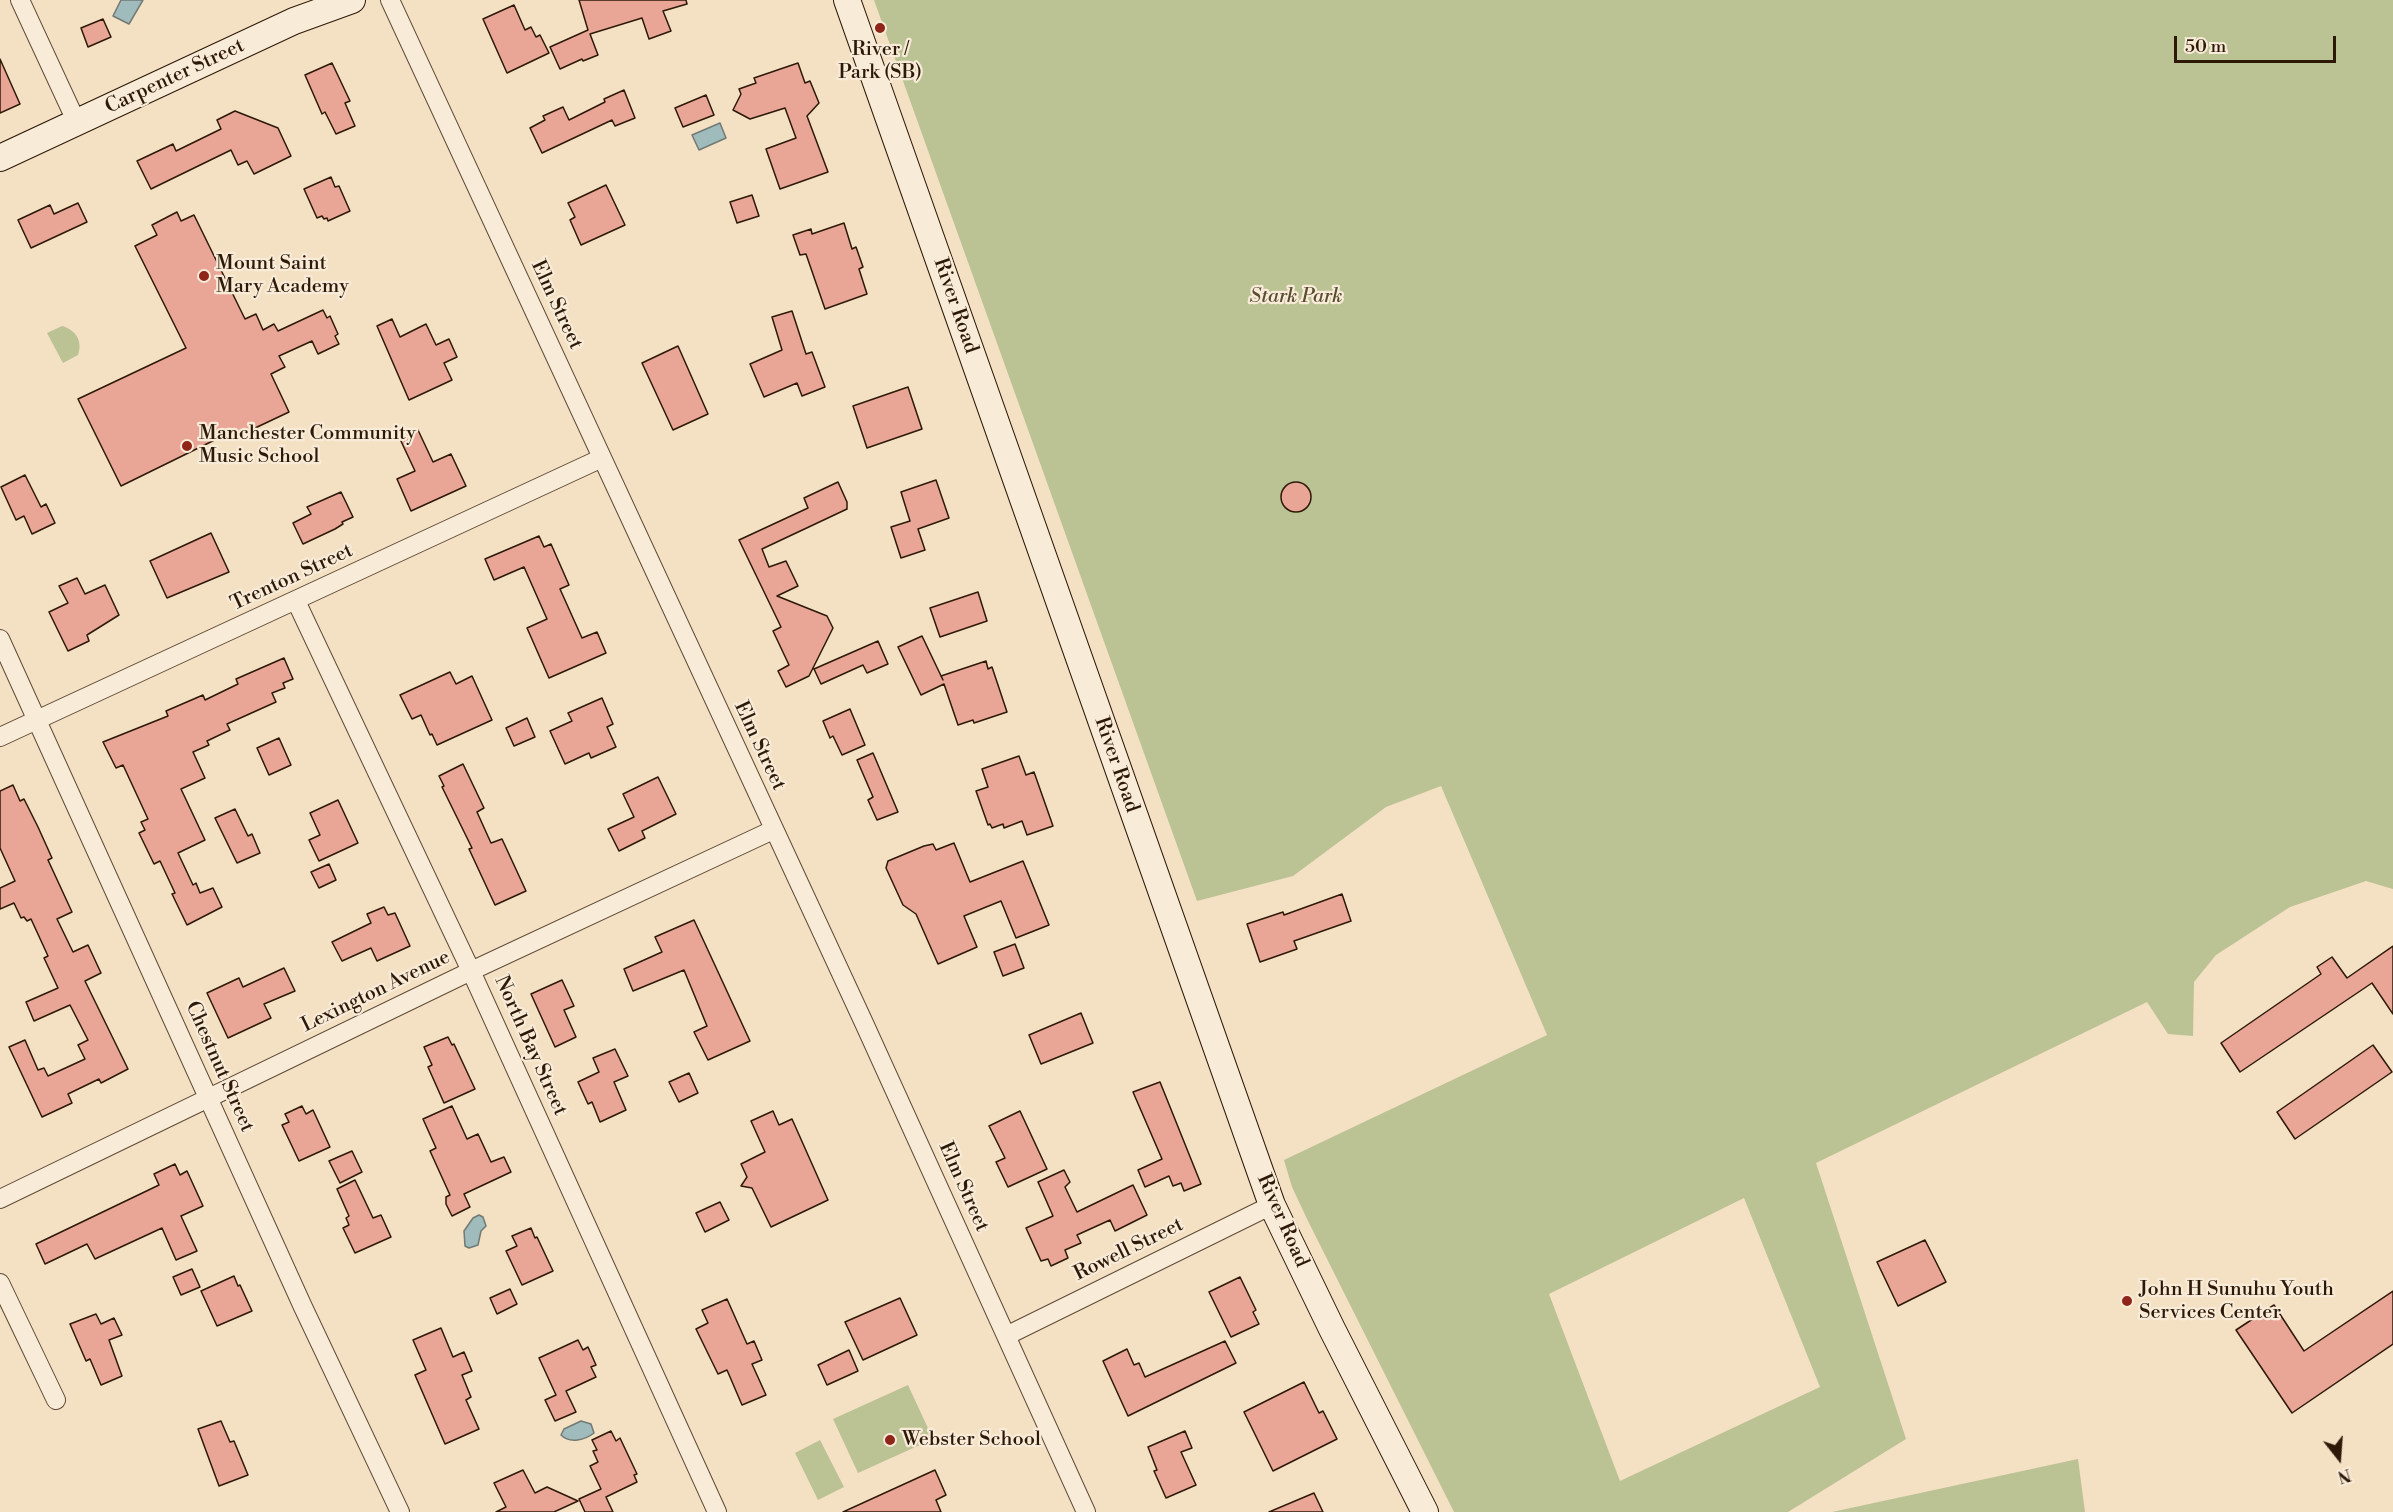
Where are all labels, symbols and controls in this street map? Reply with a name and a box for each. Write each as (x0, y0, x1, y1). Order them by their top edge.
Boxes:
marker: River / Park (SB) (873, 21, 887, 35)
scale bar (2177, 24, 2339, 62)
street label: Carpenter Street (102, 34, 248, 120)
text: 50 m (2185, 35, 2226, 58)
place label: River / Park (SB) (838, 38, 922, 85)
place label: Mount Saint Mary Academy (216, 252, 349, 299)
street label: River Road (927, 255, 983, 357)
street label: Elm Street (525, 257, 587, 353)
marker: Mount Saint Mary Academy (197, 269, 211, 283)
park label: Stark Park (1250, 285, 1342, 309)
place label: Manchester Community Music School (199, 422, 416, 469)
marker: Manchester Community Music School (180, 439, 194, 453)
street label: Trenton Street (227, 539, 357, 617)
street label: Elm Street (728, 698, 790, 794)
street label: River Road (1088, 714, 1144, 816)
street label: Lexington Avenue (298, 946, 454, 1038)
street label: North Bay Street (488, 972, 572, 1120)
street label: Chestnut Street (179, 998, 259, 1136)
street label: Elm Street (933, 1138, 993, 1236)
street label: River Road (1251, 1171, 1313, 1271)
street label: Rowell Street (1070, 1213, 1188, 1287)
place label: John H Sunuhu Youth Services Center (2139, 1278, 2334, 1325)
marker: John H Sunuhu Youth Services Center (2120, 1294, 2134, 1308)
place label: Webster School (902, 1428, 1041, 1452)
north arrow (2309, 1428, 2369, 1488)
marker: Webster School (883, 1433, 897, 1447)
text: N (2335, 1464, 2353, 1487)

